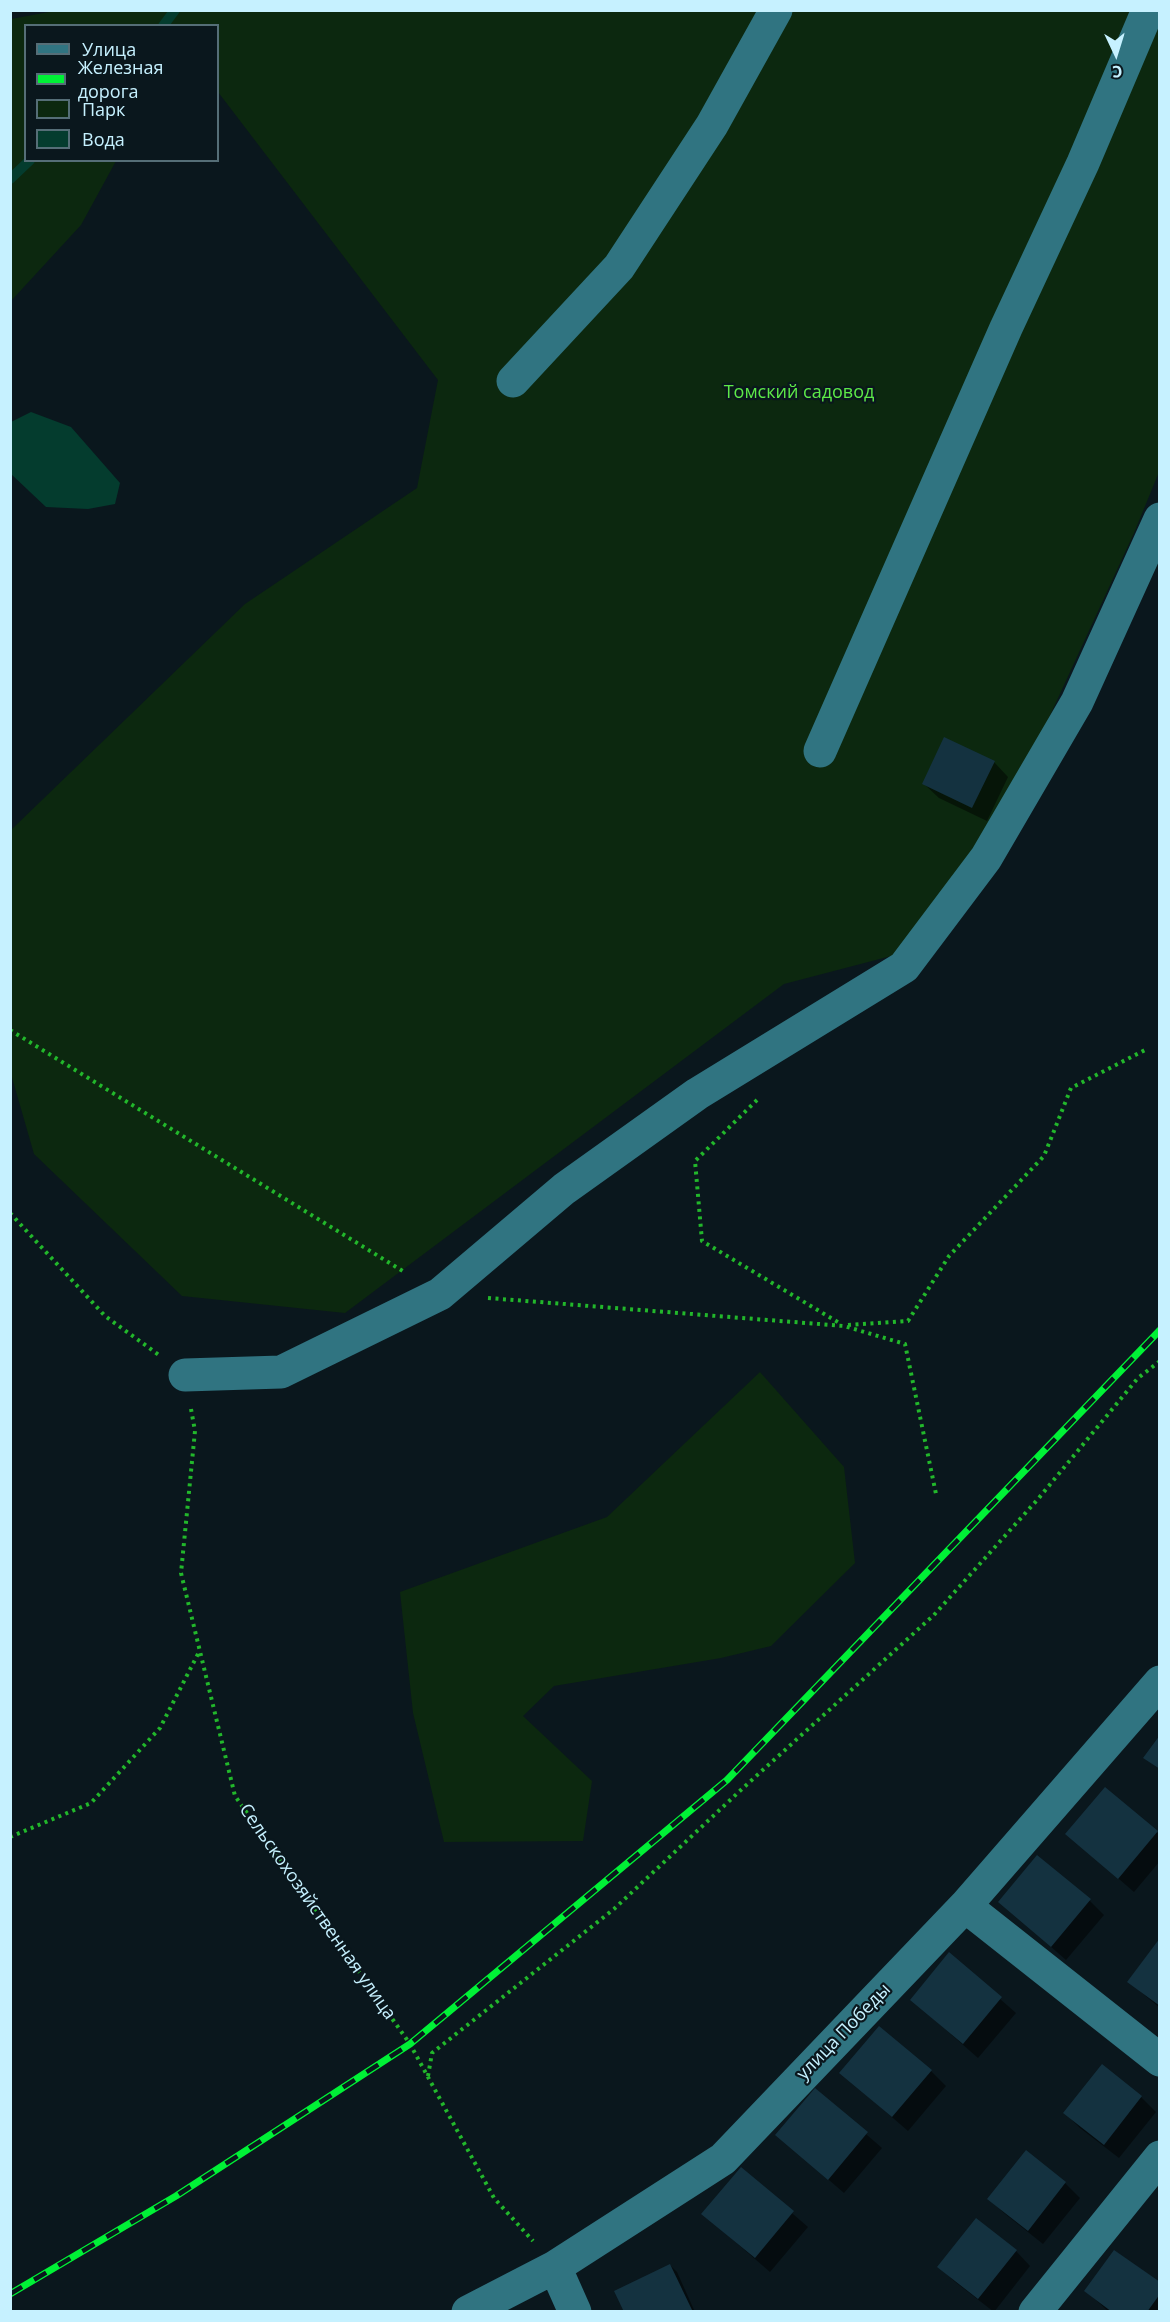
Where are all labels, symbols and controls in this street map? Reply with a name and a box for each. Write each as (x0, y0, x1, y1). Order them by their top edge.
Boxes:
legend (24, 24, 219, 162)
north arrow (1086, 24, 1146, 84)
text: Улица (82, 37, 136, 61)
text: Железная дорога (78, 55, 163, 103)
text: С (1111, 61, 1123, 83)
text: Парк (82, 97, 125, 121)
text: Вода (82, 127, 125, 151)
park label: Томский садовод (724, 382, 874, 404)
street label: Сельскохозяйственная улица (234, 1800, 400, 2024)
street label: улица Победы (793, 1979, 895, 2085)

